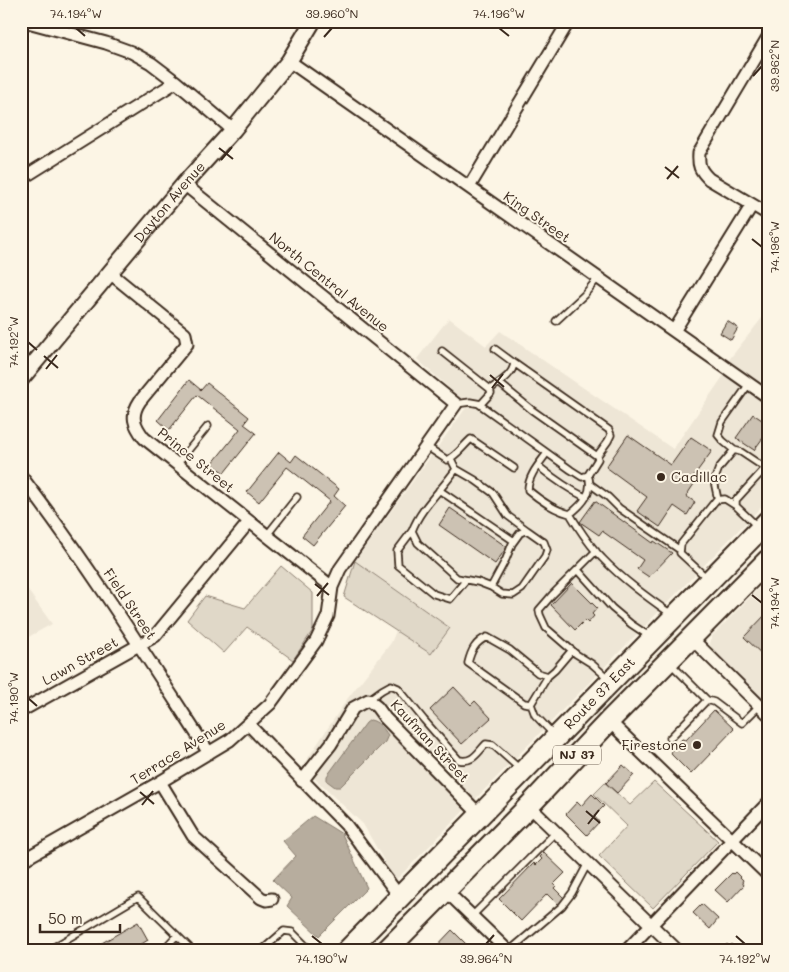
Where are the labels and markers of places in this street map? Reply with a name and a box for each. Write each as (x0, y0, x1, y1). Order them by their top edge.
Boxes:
place label: Cadillac (671, 467, 727, 486)
marker: Cadillac (655, 471, 667, 483)
place label: Firestone (622, 735, 687, 754)
marker: Firestone (691, 739, 703, 751)

